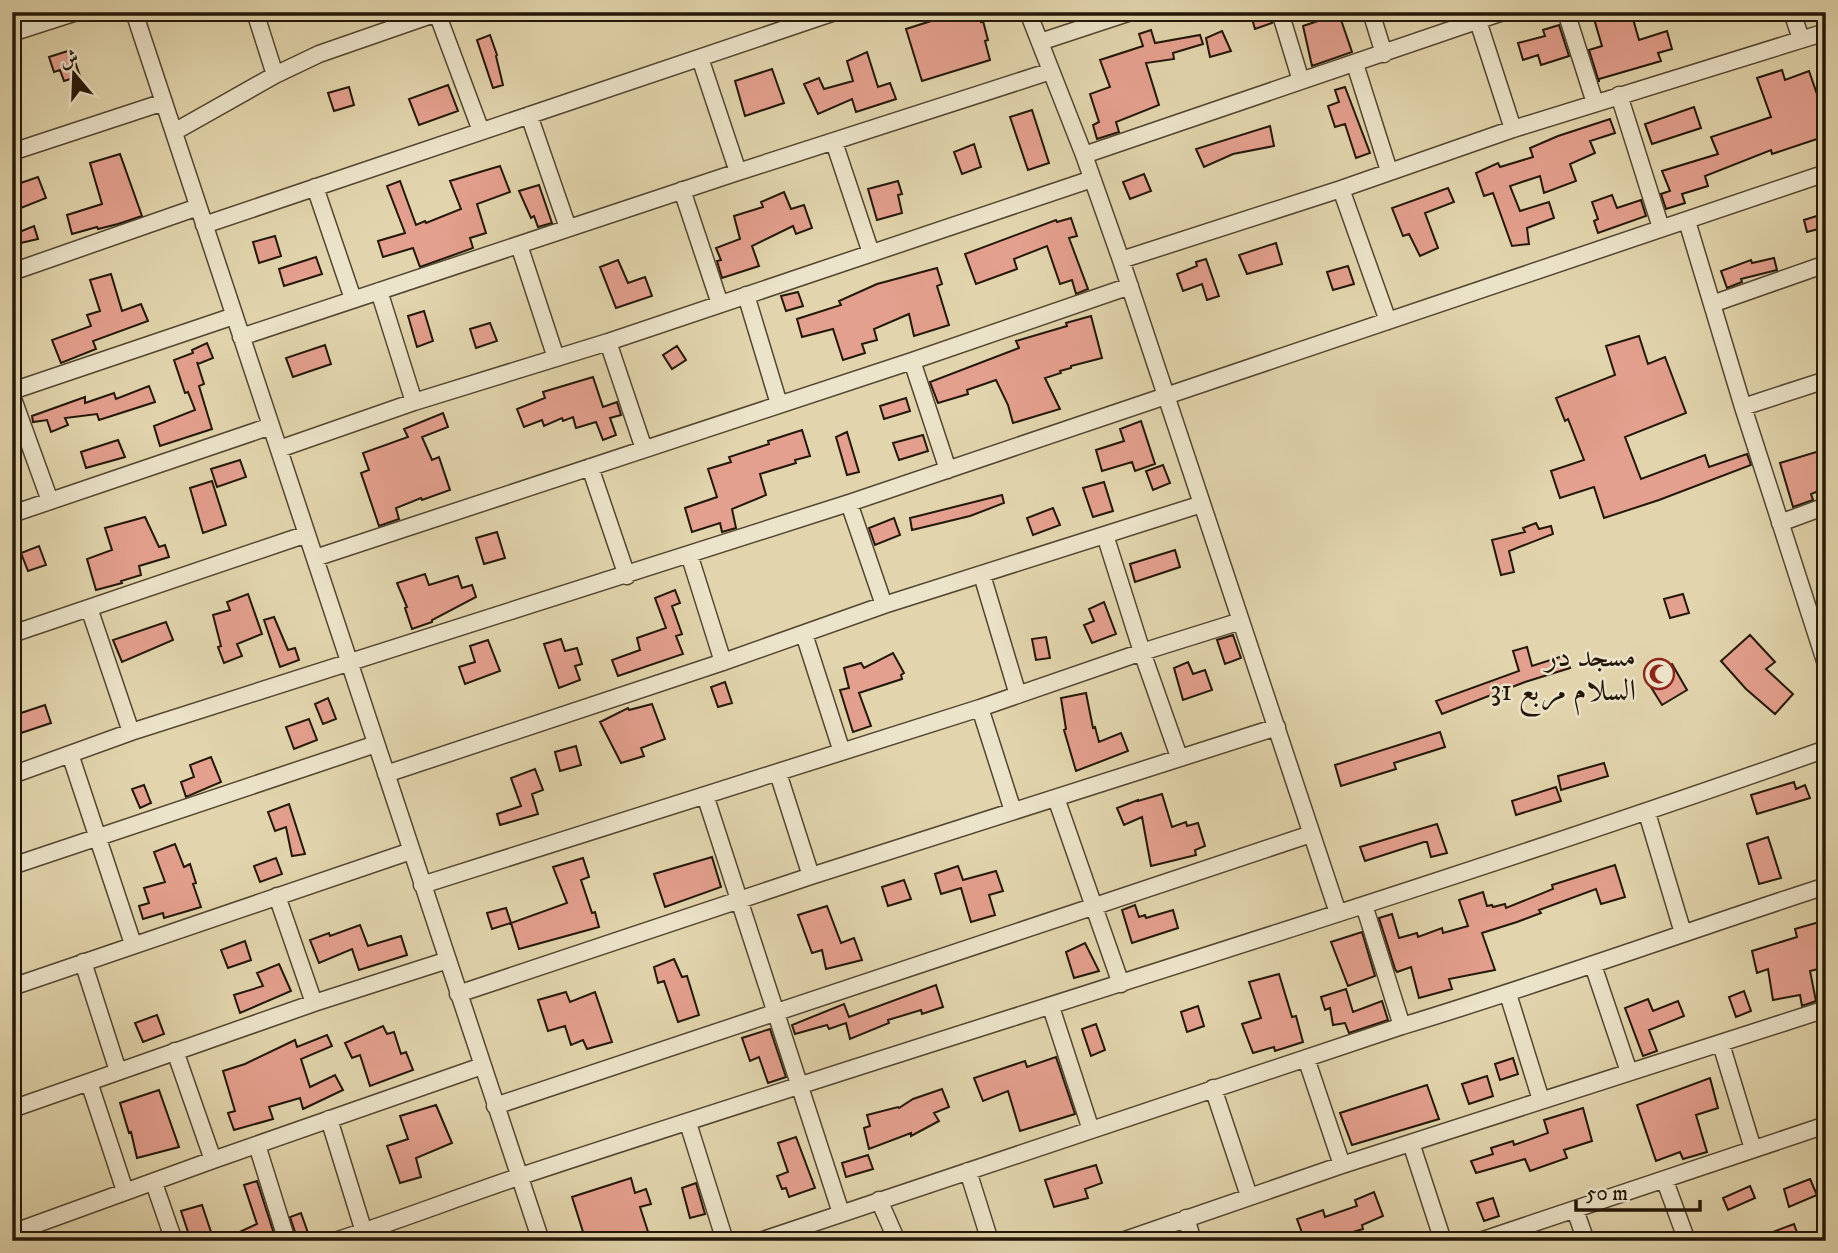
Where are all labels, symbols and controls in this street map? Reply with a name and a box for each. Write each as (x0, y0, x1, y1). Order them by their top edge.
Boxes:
north arrow (38, 38, 108, 108)
text: ش (56, 45, 82, 73)
place label: مسجد در السلام مربع 31 (1490, 639, 1636, 717)
mosque icon: مسجد در السلام مربع 31 (1642, 657, 1676, 691)
scale bar (1576, 1169, 1700, 1213)
text: 50 m (1586, 1181, 1628, 1207)

